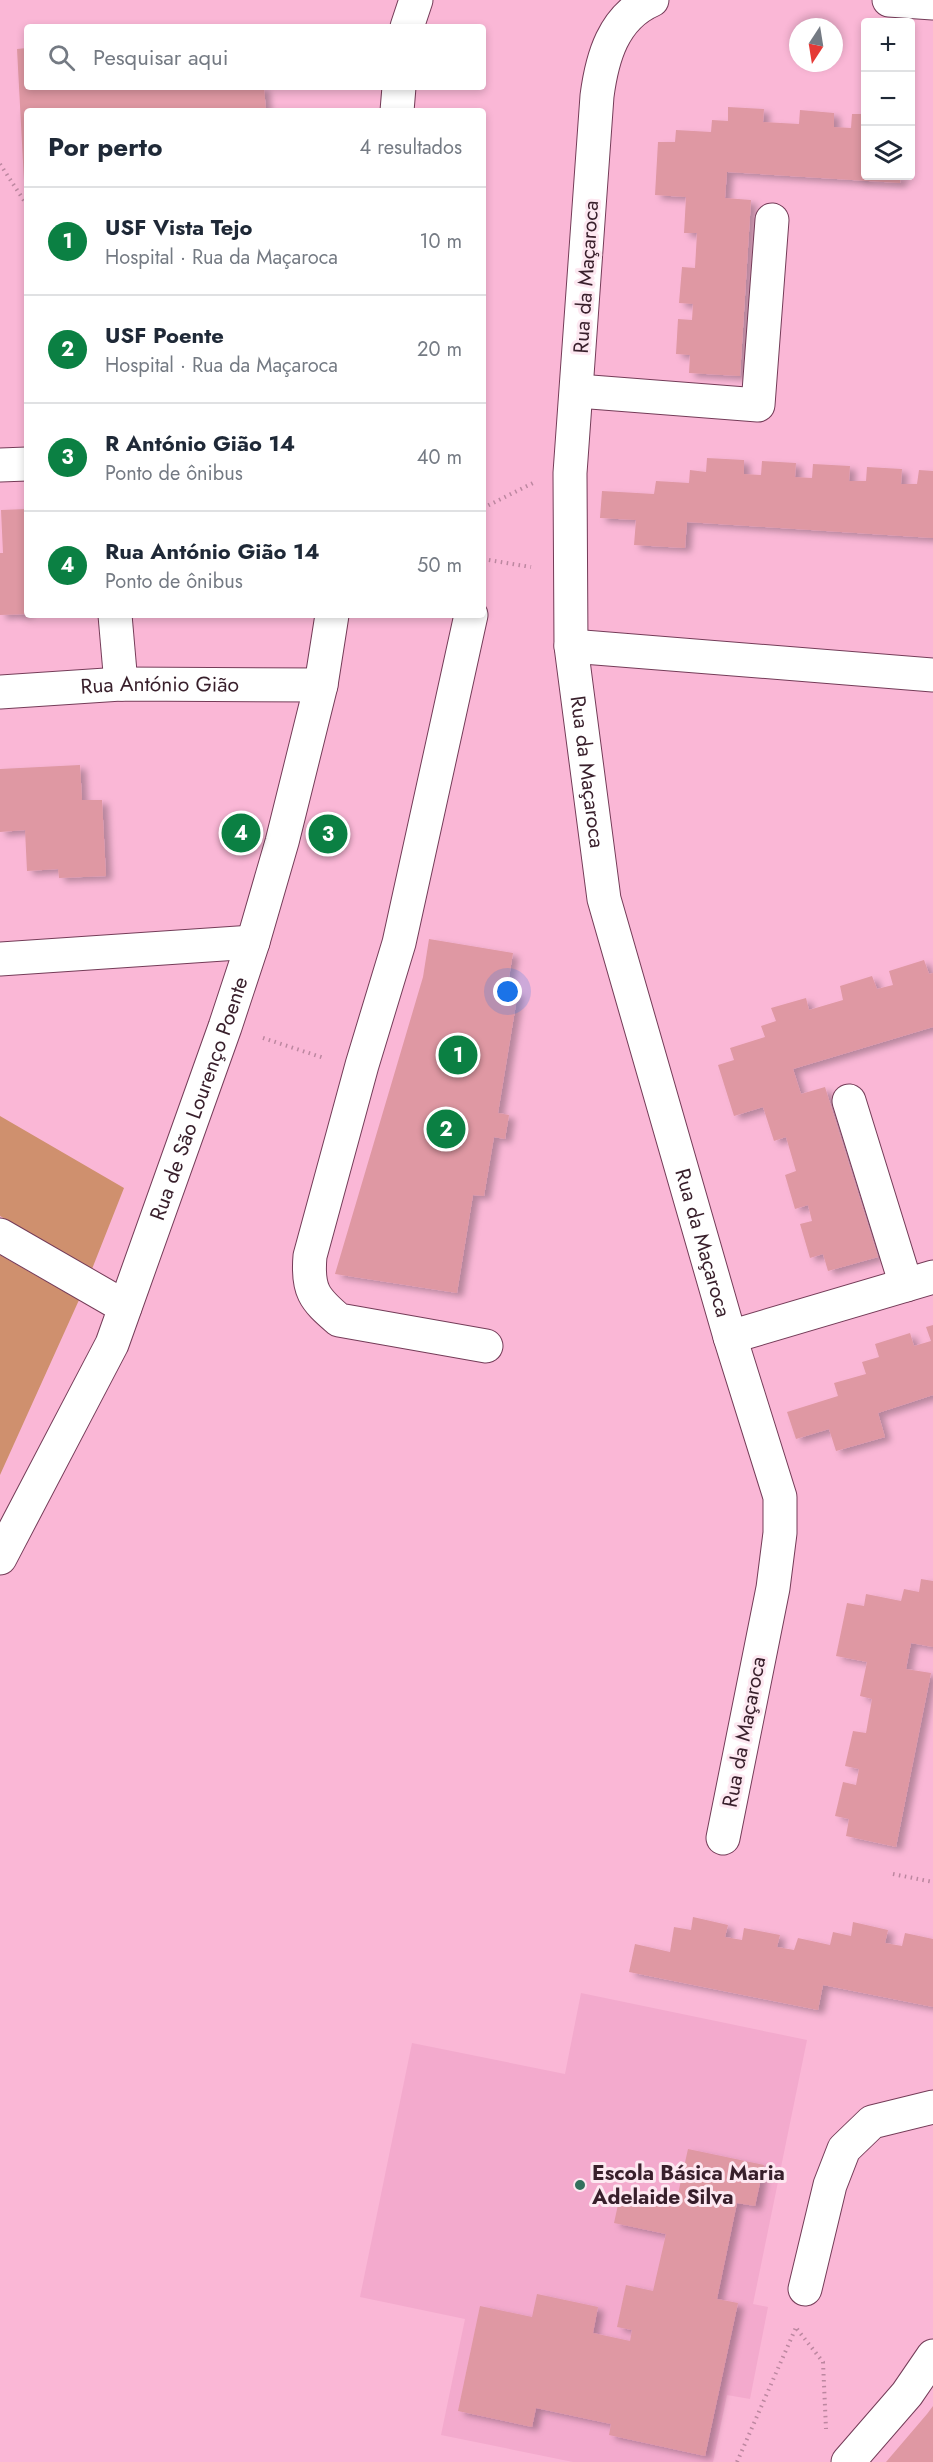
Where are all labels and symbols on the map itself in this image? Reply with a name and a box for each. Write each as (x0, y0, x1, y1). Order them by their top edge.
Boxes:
north arrow (789, 18, 843, 72)
street label: Rua da Maçaroca (566, 199, 606, 355)
street label: Rua António Gião (80, 669, 239, 702)
street label: Rua da Maçaroca (563, 694, 612, 850)
pin: 4 (222, 810, 260, 856)
pin: 3 (308, 812, 348, 856)
street label: Rua de São Lourenço Poente (142, 973, 256, 1224)
your location (493, 977, 522, 1006)
pin: 1 (438, 1032, 478, 1078)
pin: 2 (426, 1106, 466, 1152)
street label: Rua da Maçaroca (667, 1165, 739, 1321)
street label: Rua da Maçaroca (715, 1654, 773, 1810)
place label: Escola Básica Maria Adelaide Silva (591, 2158, 785, 2212)
marker: Escola Básica Maria Adelaide Silva (573, 2178, 587, 2192)

